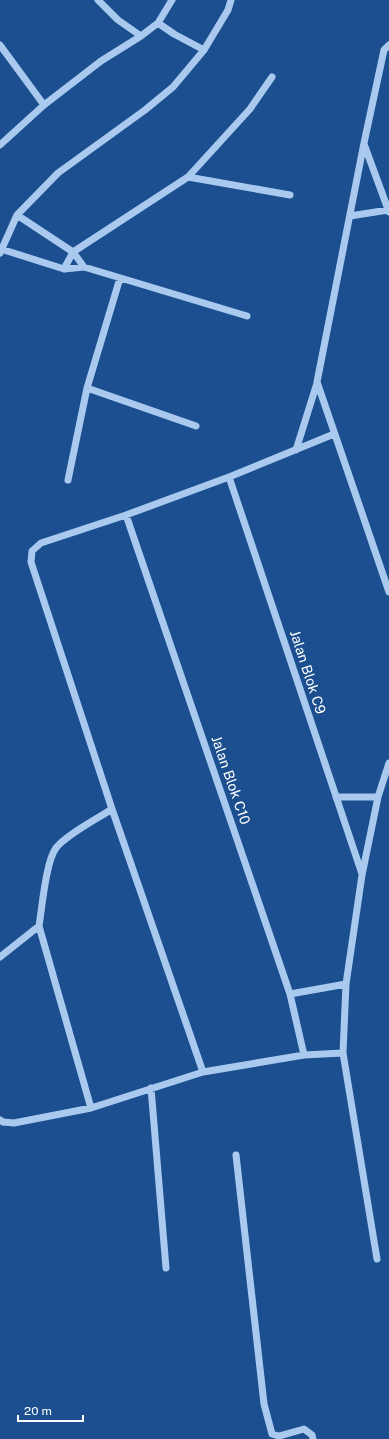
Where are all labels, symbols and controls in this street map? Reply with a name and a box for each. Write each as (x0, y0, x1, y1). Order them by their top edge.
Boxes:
street label: Jalan Blok C9 (287, 628, 329, 716)
street label: Jalan Blok C10 (208, 733, 254, 827)
scale bar (18, 1397, 83, 1423)
text: 20 m (24, 1404, 52, 1418)

